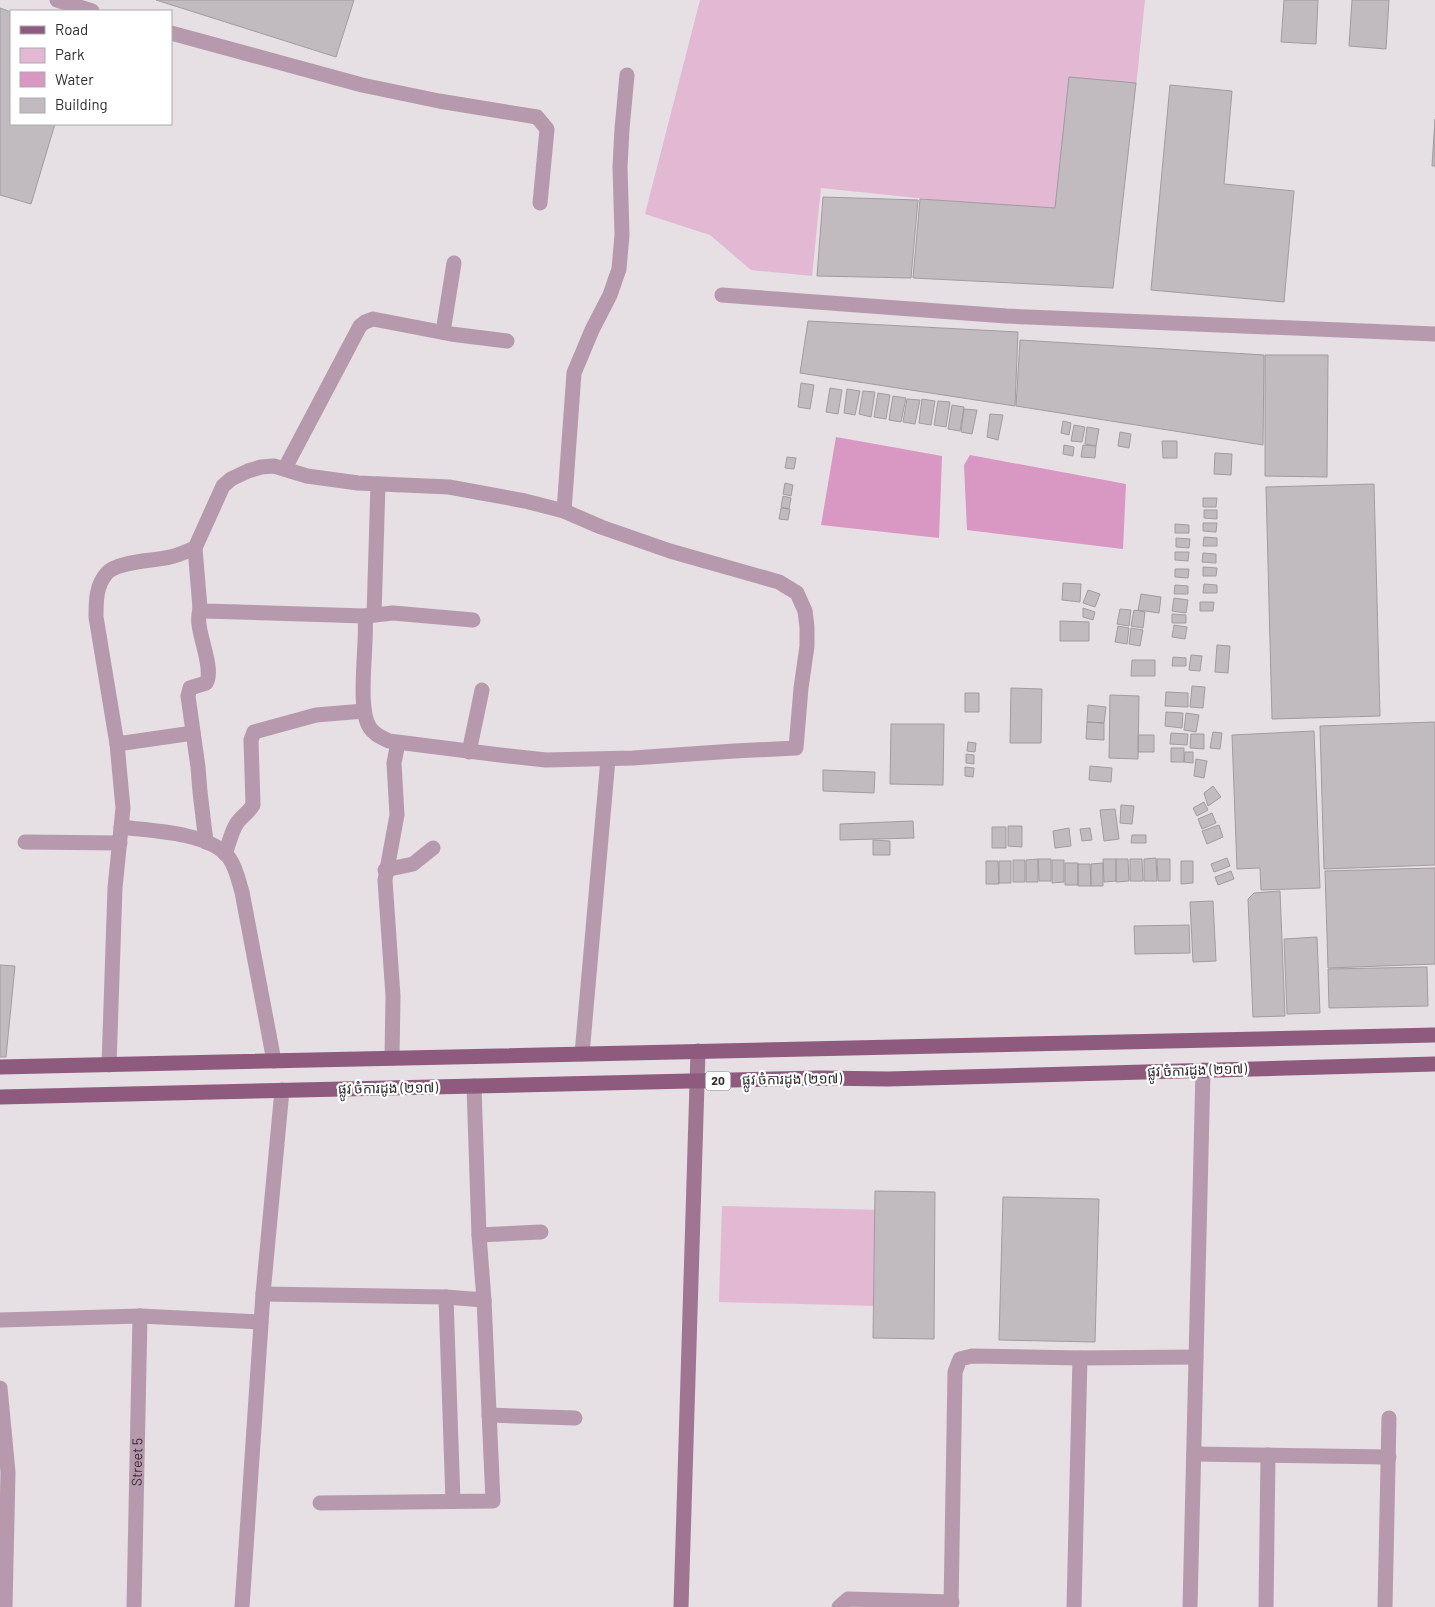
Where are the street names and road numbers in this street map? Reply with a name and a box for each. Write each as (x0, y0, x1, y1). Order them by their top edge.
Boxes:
street label: ផ្លូវ ចំការដូង (២១៧) (1147, 1059, 1248, 1084)
street label: ផ្លូវ ចំការដូង (២១៧) (742, 1069, 843, 1092)
road number: 20 (706, 1072, 730, 1090)
street label: ផ្លូវ ចំការដូង (២១៧) (338, 1078, 439, 1101)
street label: Street 5 (127, 1438, 145, 1486)

